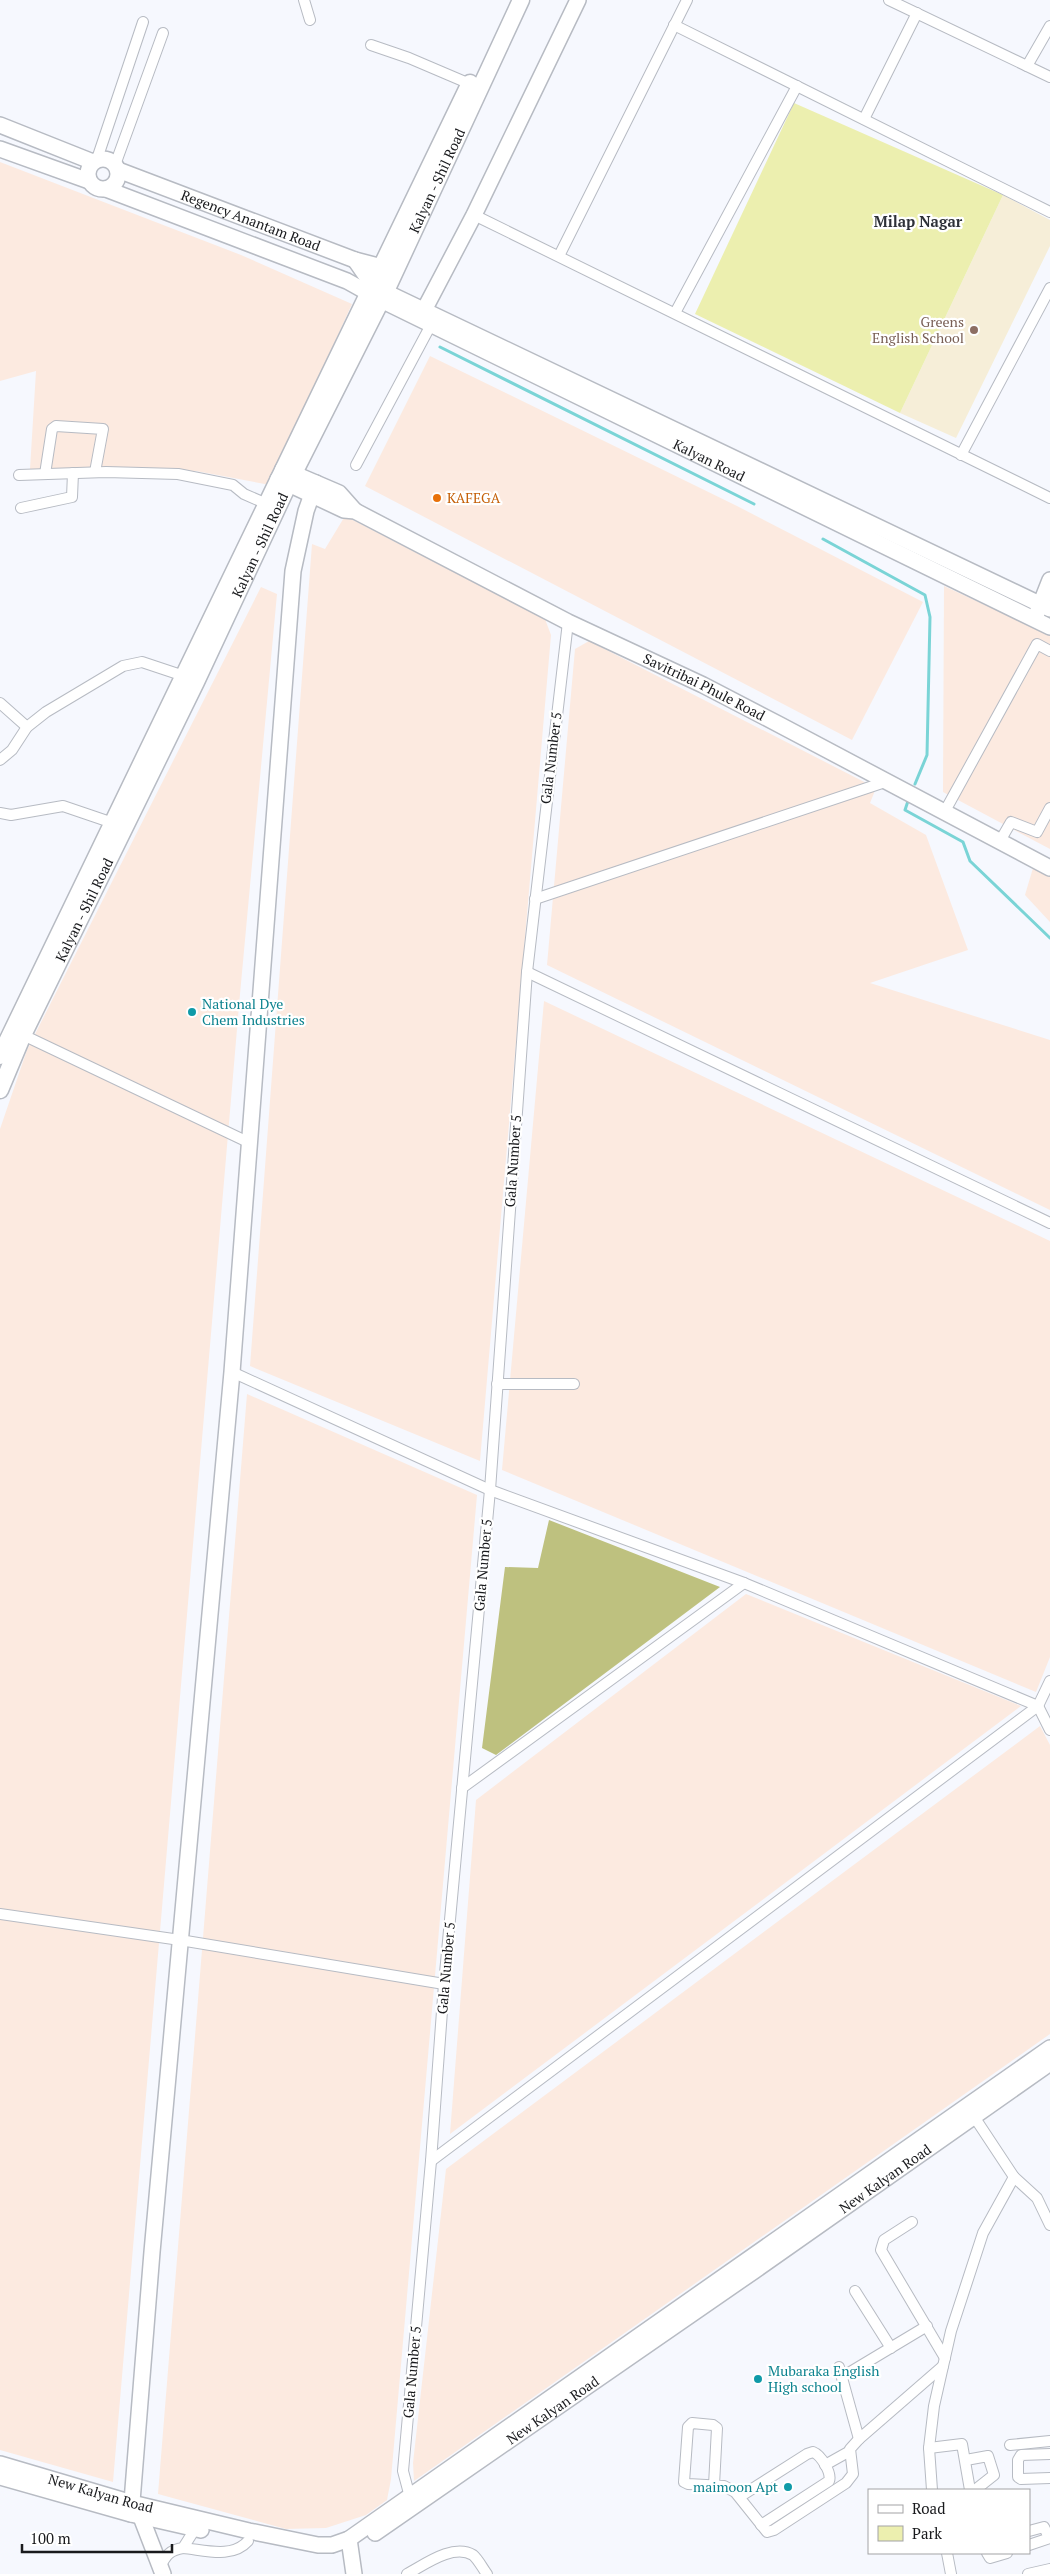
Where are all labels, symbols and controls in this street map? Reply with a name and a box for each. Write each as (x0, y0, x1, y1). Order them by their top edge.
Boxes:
street label: Kalyan - Shil Road (404, 125, 469, 236)
street label: Regency Anantam Road (179, 185, 323, 255)
district label: Milap Nagar (874, 211, 963, 231)
place label: Greens English School (872, 312, 964, 347)
marker: Greens English School (968, 324, 980, 336)
street label: Kalyan Road (670, 434, 748, 486)
place label: KAFEGA (447, 488, 501, 507)
street label: Kalyan - Shil Road (227, 489, 292, 600)
marker: KAFEGA (431, 492, 443, 504)
street label: Savitribai Phule Road (640, 648, 769, 725)
street label: Gala Number 5 (535, 711, 566, 805)
street label: Kalyan - Shil Road (50, 854, 117, 965)
place label: National Dye Chem Industries (202, 994, 305, 1029)
marker: National Dye Chem Industries (186, 1006, 198, 1018)
street label: Gala Number 5 (500, 1114, 525, 1208)
street label: Gala Number 5 (469, 1518, 496, 1612)
street label: Gala Number 5 (432, 1921, 459, 2015)
street label: New Kalyan Road (835, 2139, 935, 2217)
street label: Gala Number 5 (398, 2325, 425, 2419)
place label: Mubaraka English High school (768, 2361, 880, 2396)
street label: New Kalyan Road (502, 2371, 603, 2448)
marker: Mubaraka English High school (752, 2373, 764, 2385)
street label: New Kalyan Road (46, 2469, 156, 2517)
place label: maimoon Apt (693, 2477, 779, 2496)
marker: maimoon Apt (782, 2481, 794, 2493)
legend (868, 2489, 1030, 2554)
text: Road (912, 2498, 945, 2518)
scale bar (22, 2522, 172, 2554)
text: Park (912, 2523, 942, 2543)
text: 100 m (30, 2528, 71, 2548)

